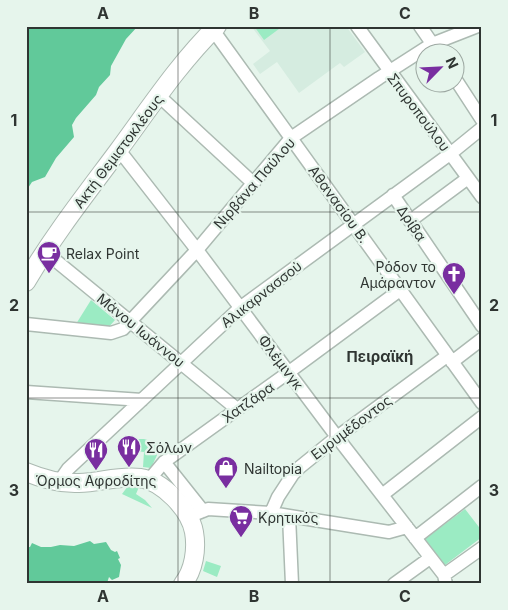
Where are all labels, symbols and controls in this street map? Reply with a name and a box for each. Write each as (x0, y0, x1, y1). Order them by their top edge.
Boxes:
text: A (97, 3, 109, 23)
text: B (249, 3, 259, 23)
text: C (399, 3, 411, 23)
north arrow (416, 42, 466, 92)
text: N (442, 54, 462, 71)
street label: Σπυροπούλου (384, 70, 454, 154)
street label: Ακτή Θεμιστοκλέους (70, 91, 166, 211)
text: 1 (11, 110, 17, 130)
text: 1 (491, 110, 497, 130)
street label: Νιρβάνα Παύλου (210, 134, 298, 232)
street label: Αθανασίου Β. (305, 162, 373, 246)
street label: Δρίβα (394, 202, 430, 244)
cafe icon: Relax Point (36, 240, 62, 274)
place label: Relax Point (66, 245, 140, 262)
street label: Αλικαρνασσού (217, 257, 305, 331)
place label: Ρόδον το Αμάραντον (360, 258, 436, 291)
church icon: Ρόδον το Αμάραντον (441, 261, 467, 295)
street label: Μάνου Ιωάννου (94, 290, 188, 370)
text: 2 (9, 295, 19, 315)
text: 2 (489, 295, 499, 315)
street label: Φλέμινγκ (255, 331, 307, 393)
district label: Πειραϊκή (347, 347, 413, 366)
street label: Χατζάρα (219, 378, 277, 426)
street label: Ευρυμέδοντος (307, 391, 395, 463)
restaurant icon: Σόλων (116, 434, 142, 468)
restaurant icon: Όρμος Αφροδίτης (83, 437, 109, 471)
place label: Σόλων (146, 439, 192, 456)
shop icon: Nailtopia (213, 455, 239, 489)
place label: Nailtopia (244, 460, 302, 477)
place label: Όρμος Αφροδίτης (36, 472, 156, 489)
text: 3 (9, 480, 19, 500)
text: 3 (489, 480, 499, 500)
supermarket icon: Κρητικός (228, 504, 254, 538)
place label: Κρητικός (258, 509, 318, 526)
text: A (97, 586, 109, 606)
text: B (249, 586, 259, 606)
text: C (399, 586, 411, 606)

